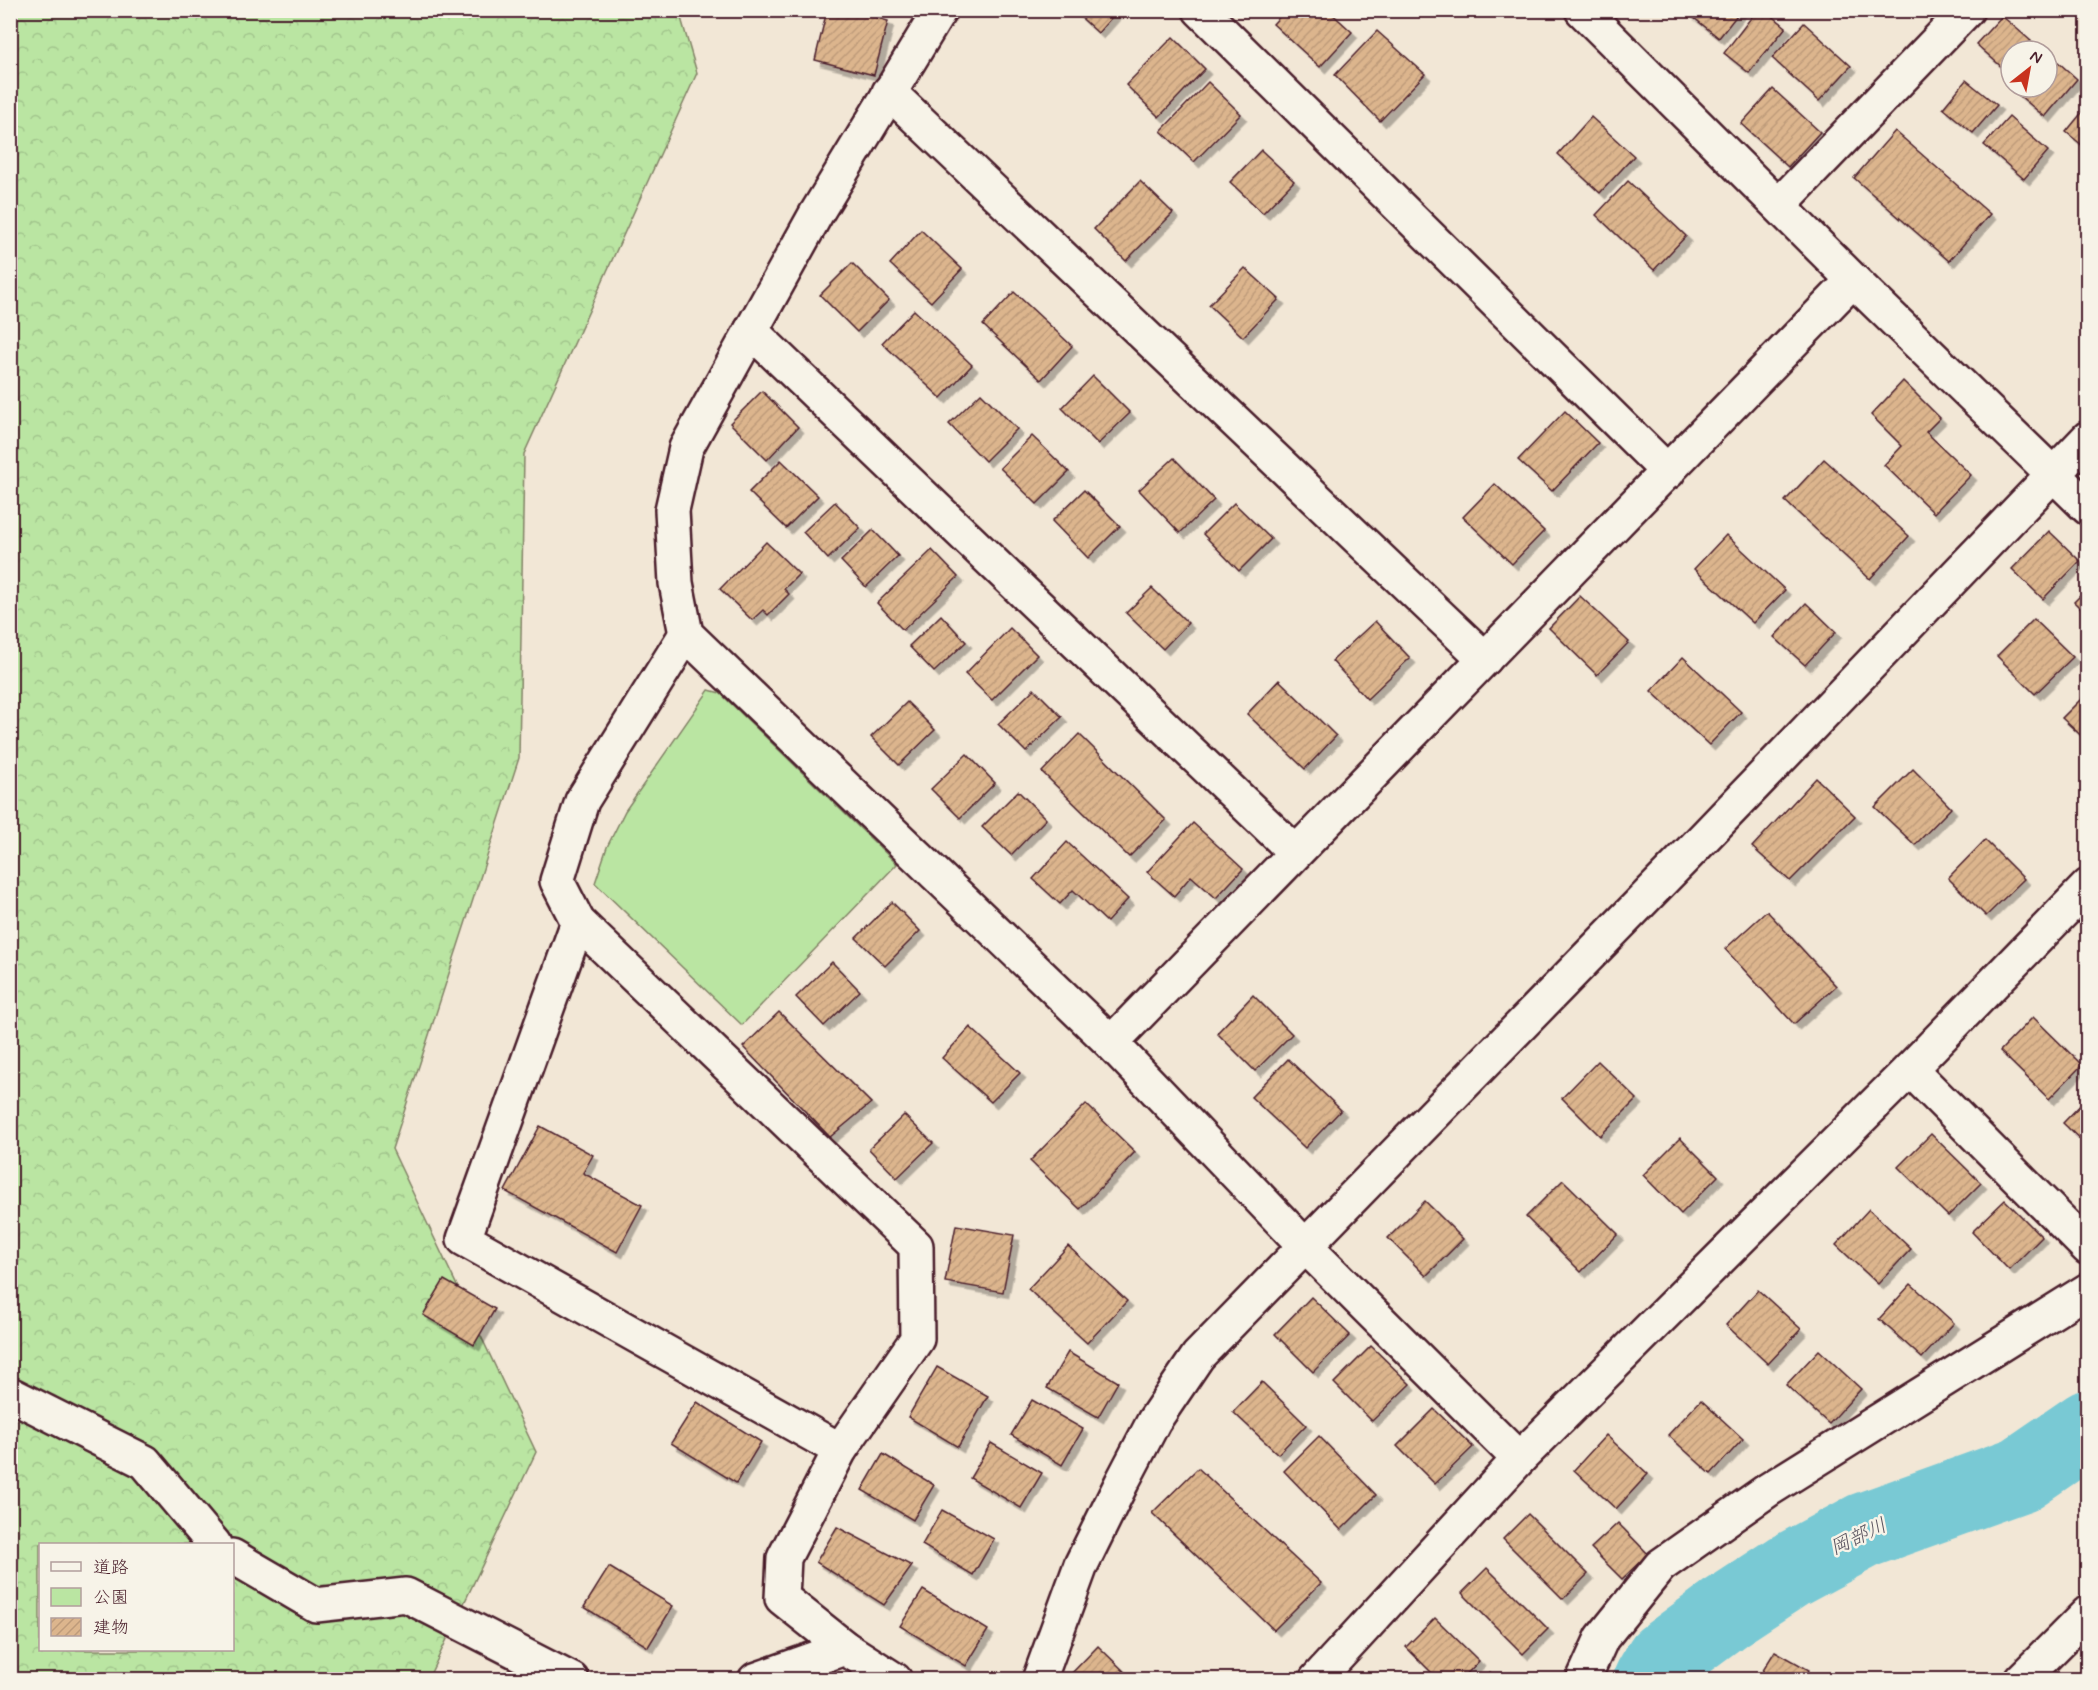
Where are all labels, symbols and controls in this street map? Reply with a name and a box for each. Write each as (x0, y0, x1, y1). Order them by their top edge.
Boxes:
north arrow (1999, 39, 2059, 99)
text: N (2026, 46, 2046, 69)
water label: 岡部川 (1826, 1512, 1892, 1562)
legend (39, 1543, 234, 1651)
text: 道路 (93, 1556, 129, 1580)
text: 公園 (93, 1586, 129, 1610)
text: 建物 (93, 1616, 129, 1640)

